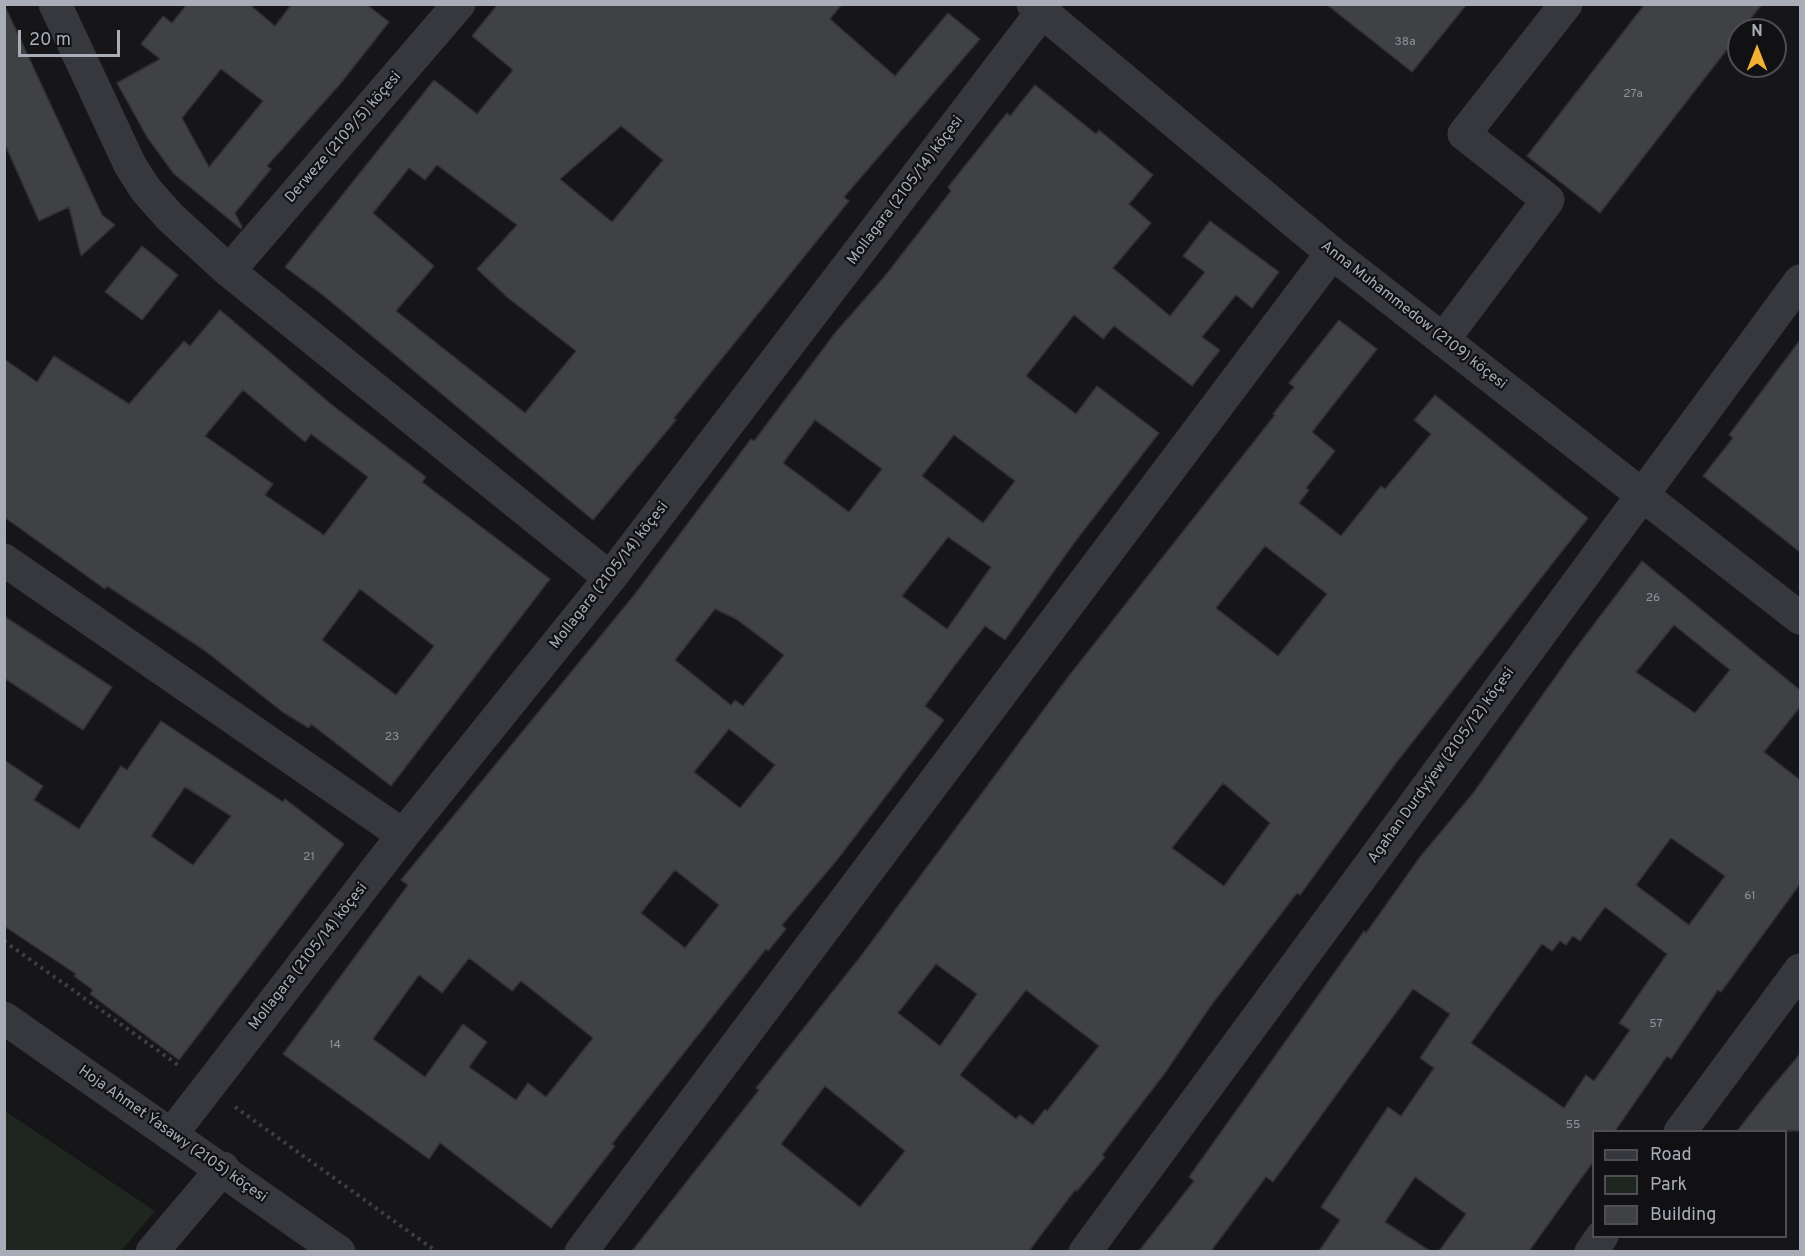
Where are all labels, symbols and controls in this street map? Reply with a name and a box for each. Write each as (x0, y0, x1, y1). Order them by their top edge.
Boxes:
scale bar (21, 18, 123, 56)
north arrow (1727, 18, 1787, 78)
text: N (1751, 22, 1763, 42)
text: 20 m (29, 29, 71, 52)
house number: 38a (1395, 36, 1415, 50)
street label: Derweze (2109/5) köçesi (282, 69, 406, 207)
house number: 27a (1623, 88, 1643, 102)
street label: Mollagara (2105/14) köçesi (844, 113, 968, 269)
street label: Anna Muhammedow (2109) köçesi (1317, 238, 1509, 394)
street label: Mollagara (2105/14) köçesi (547, 499, 673, 653)
house number: 26 (1646, 592, 1660, 606)
street label: Agahan Durdyýew (2105/12) köçesi (1365, 665, 1519, 867)
house number: 23 (385, 731, 399, 745)
house number: 21 (303, 851, 315, 865)
street label: Mollagara (2105/14) köçesi (246, 880, 372, 1034)
house number: 61 (1744, 890, 1756, 904)
house number: 57 (1649, 1018, 1663, 1032)
house number: 14 (329, 1039, 341, 1053)
street label: Hoja Ahmet Ýasawy (2105) köçesi (74, 1063, 270, 1207)
house number: 55 (1566, 1119, 1580, 1133)
legend (1592, 1130, 1787, 1238)
text: Road (1650, 1144, 1692, 1167)
text: Park (1650, 1174, 1687, 1197)
text: Building (1650, 1204, 1716, 1227)

